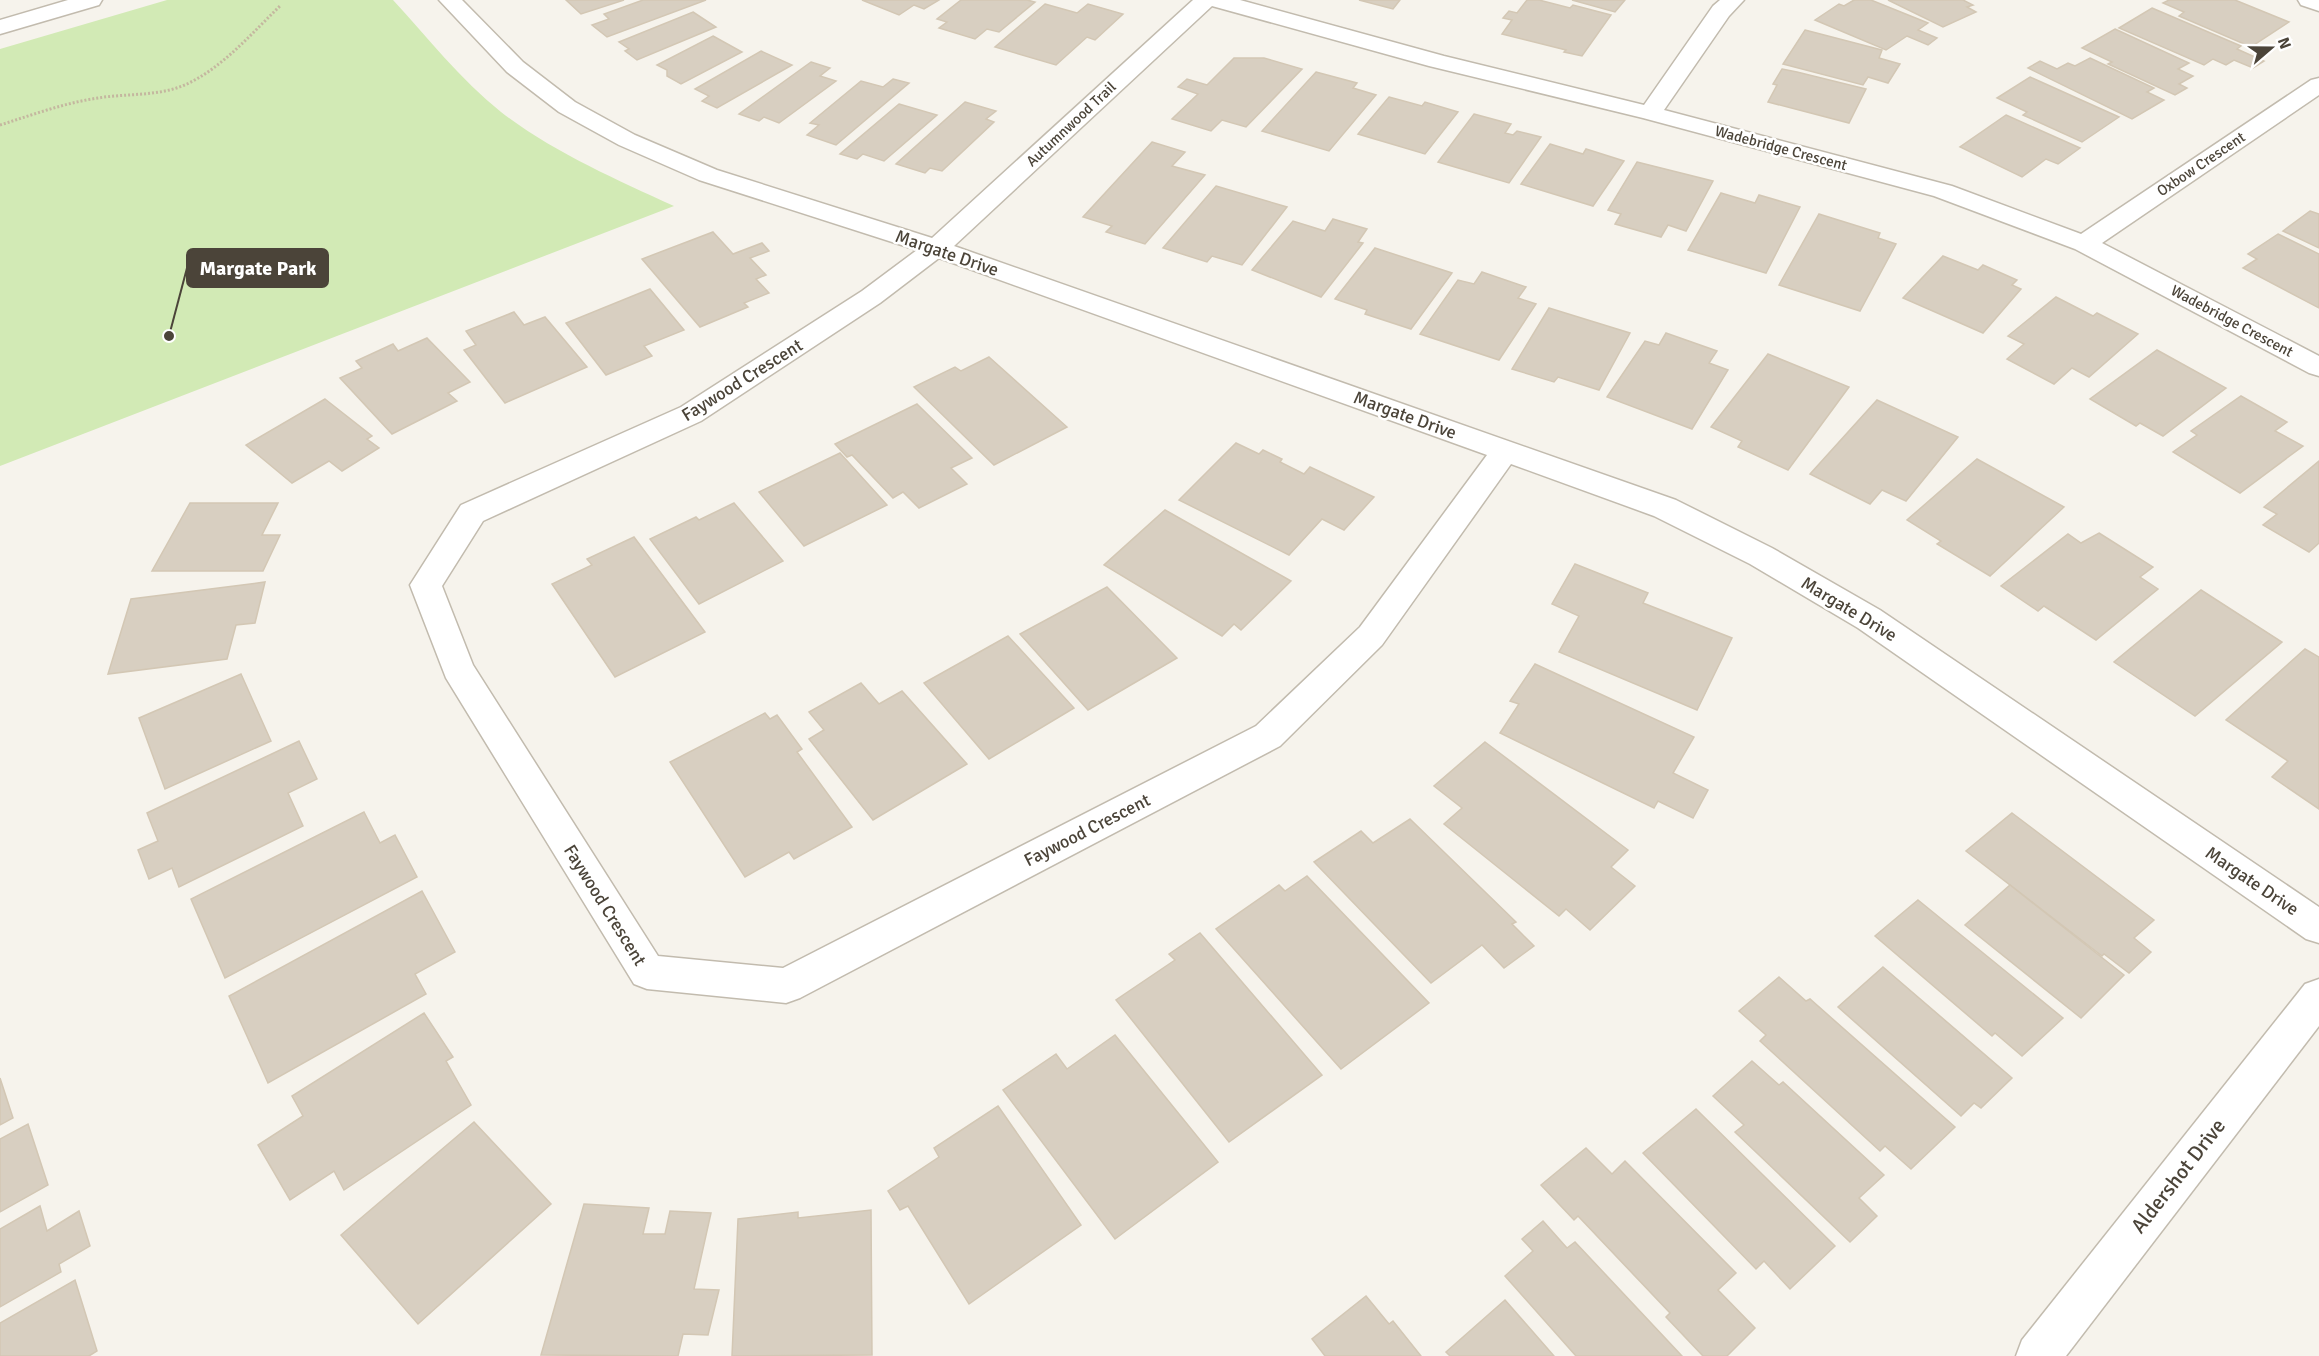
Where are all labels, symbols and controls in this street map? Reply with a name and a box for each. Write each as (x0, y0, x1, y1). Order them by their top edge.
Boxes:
north arrow (2241, 18, 2301, 78)
text: N (2273, 35, 2295, 52)
street label: Autumnwood Trail (1022, 78, 1120, 170)
street label: Wadebridge Crescent (1713, 122, 1849, 174)
street label: Oxbow Crescent (2153, 128, 2249, 200)
street label: Margate Drive (892, 225, 1002, 281)
callout: Margate Park (187, 249, 328, 287)
text: Margate Park (199, 256, 317, 281)
street label: Wadebridge Crescent (2168, 281, 2296, 361)
street label: Faywood Crescent (677, 334, 807, 426)
street label: Margate Drive (1351, 386, 1459, 444)
street label: Margate Drive (1797, 572, 1901, 646)
street label: Faywood Crescent (1020, 789, 1154, 871)
street label: Faywood Crescent (559, 840, 651, 970)
street label: Margate Drive (2201, 842, 2303, 920)
street label: Aldershot Drive (2125, 1113, 2231, 1239)

